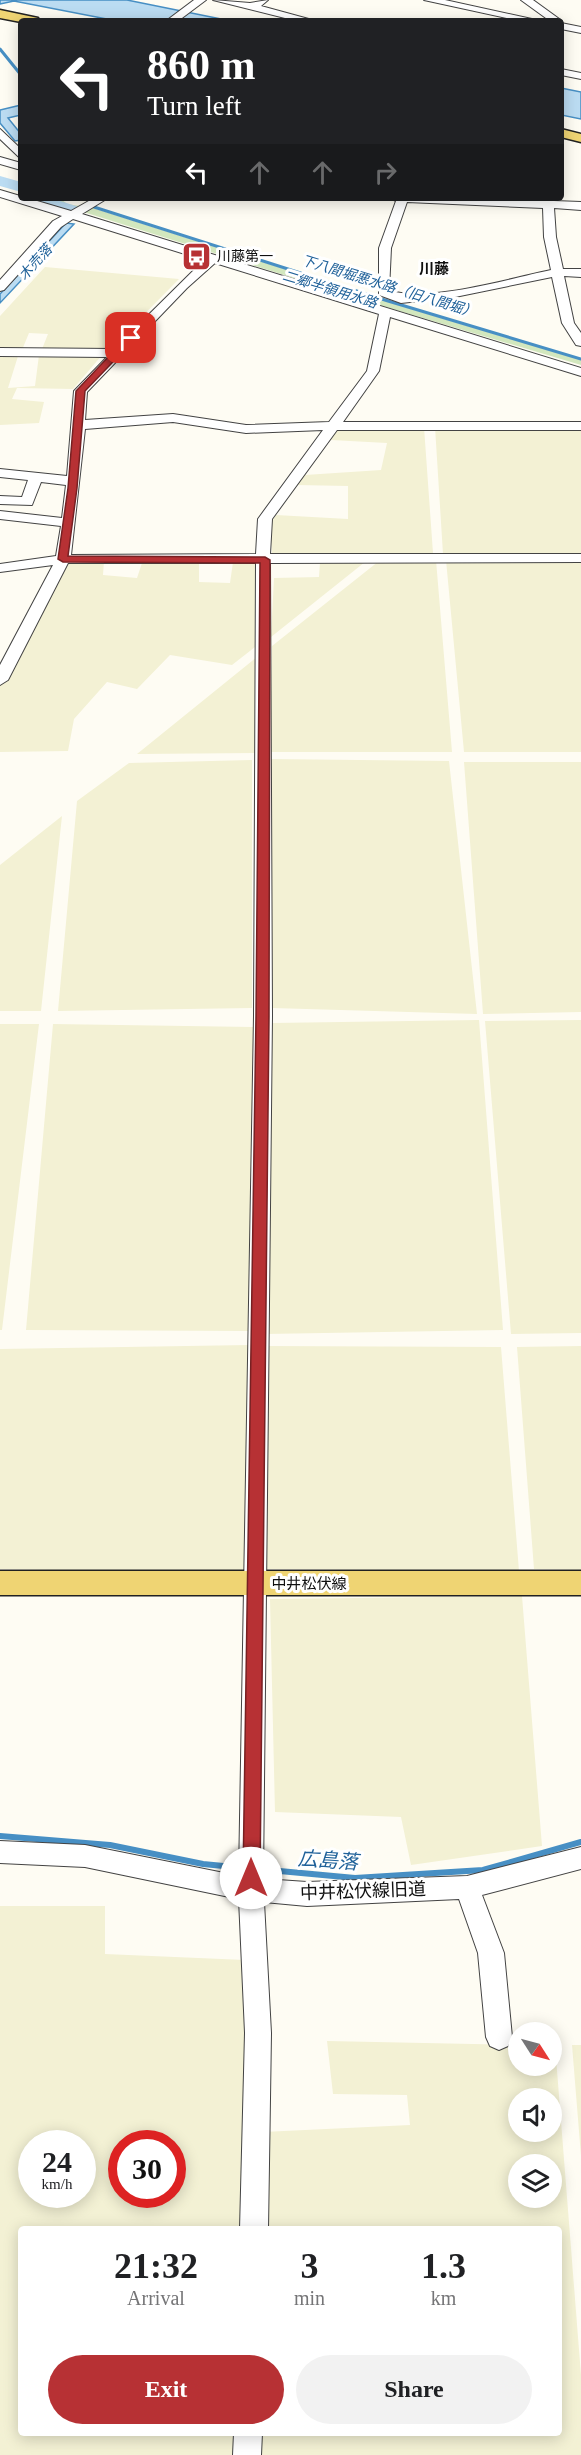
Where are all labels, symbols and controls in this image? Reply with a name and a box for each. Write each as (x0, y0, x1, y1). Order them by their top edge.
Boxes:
icon: left (48, 42, 126, 120)
text: 860 m (147, 42, 256, 88)
text: Turn left (147, 91, 241, 121)
icon: left (180, 156, 213, 189)
icon: ahead (243, 156, 276, 189)
icon: ahead (306, 156, 339, 189)
icon: right (369, 156, 402, 189)
water label: 木売落 (16, 240, 56, 283)
bus stop icon: 川藤第一 (180, 240, 212, 272)
place label: 川藤第一 (217, 248, 273, 264)
water label: 下八間堀悪水路（旧八間堀） (300, 253, 478, 320)
district label: 川藤 (419, 261, 449, 277)
water label: 二郷半領用水路 (281, 268, 380, 311)
pin (105, 312, 156, 363)
icon: arrive (114, 321, 147, 354)
street label: 中井松伏線 (271, 1575, 347, 1592)
position arrow (219, 1846, 283, 1910)
water label: 広島落 (297, 1847, 362, 1873)
street label: 中井松伏線旧道 (300, 1879, 426, 1903)
north arrow (508, 2022, 562, 2076)
map controls (508, 2022, 562, 2208)
button: sound (508, 2088, 562, 2142)
speed limit sign: 30 (108, 2130, 186, 2208)
text: 24 (42, 2145, 72, 2178)
button: layers (508, 2154, 562, 2208)
text: km/h (42, 2176, 72, 2192)
text: 21:32 (114, 2246, 198, 2286)
text: 3 (301, 2246, 319, 2286)
text: 1.3 (421, 2246, 466, 2286)
text: Arrival (127, 2287, 185, 2309)
text: min (294, 2287, 325, 2309)
text: km (431, 2287, 456, 2309)
button: Exit (48, 2355, 284, 2424)
button: Share (296, 2355, 532, 2424)

